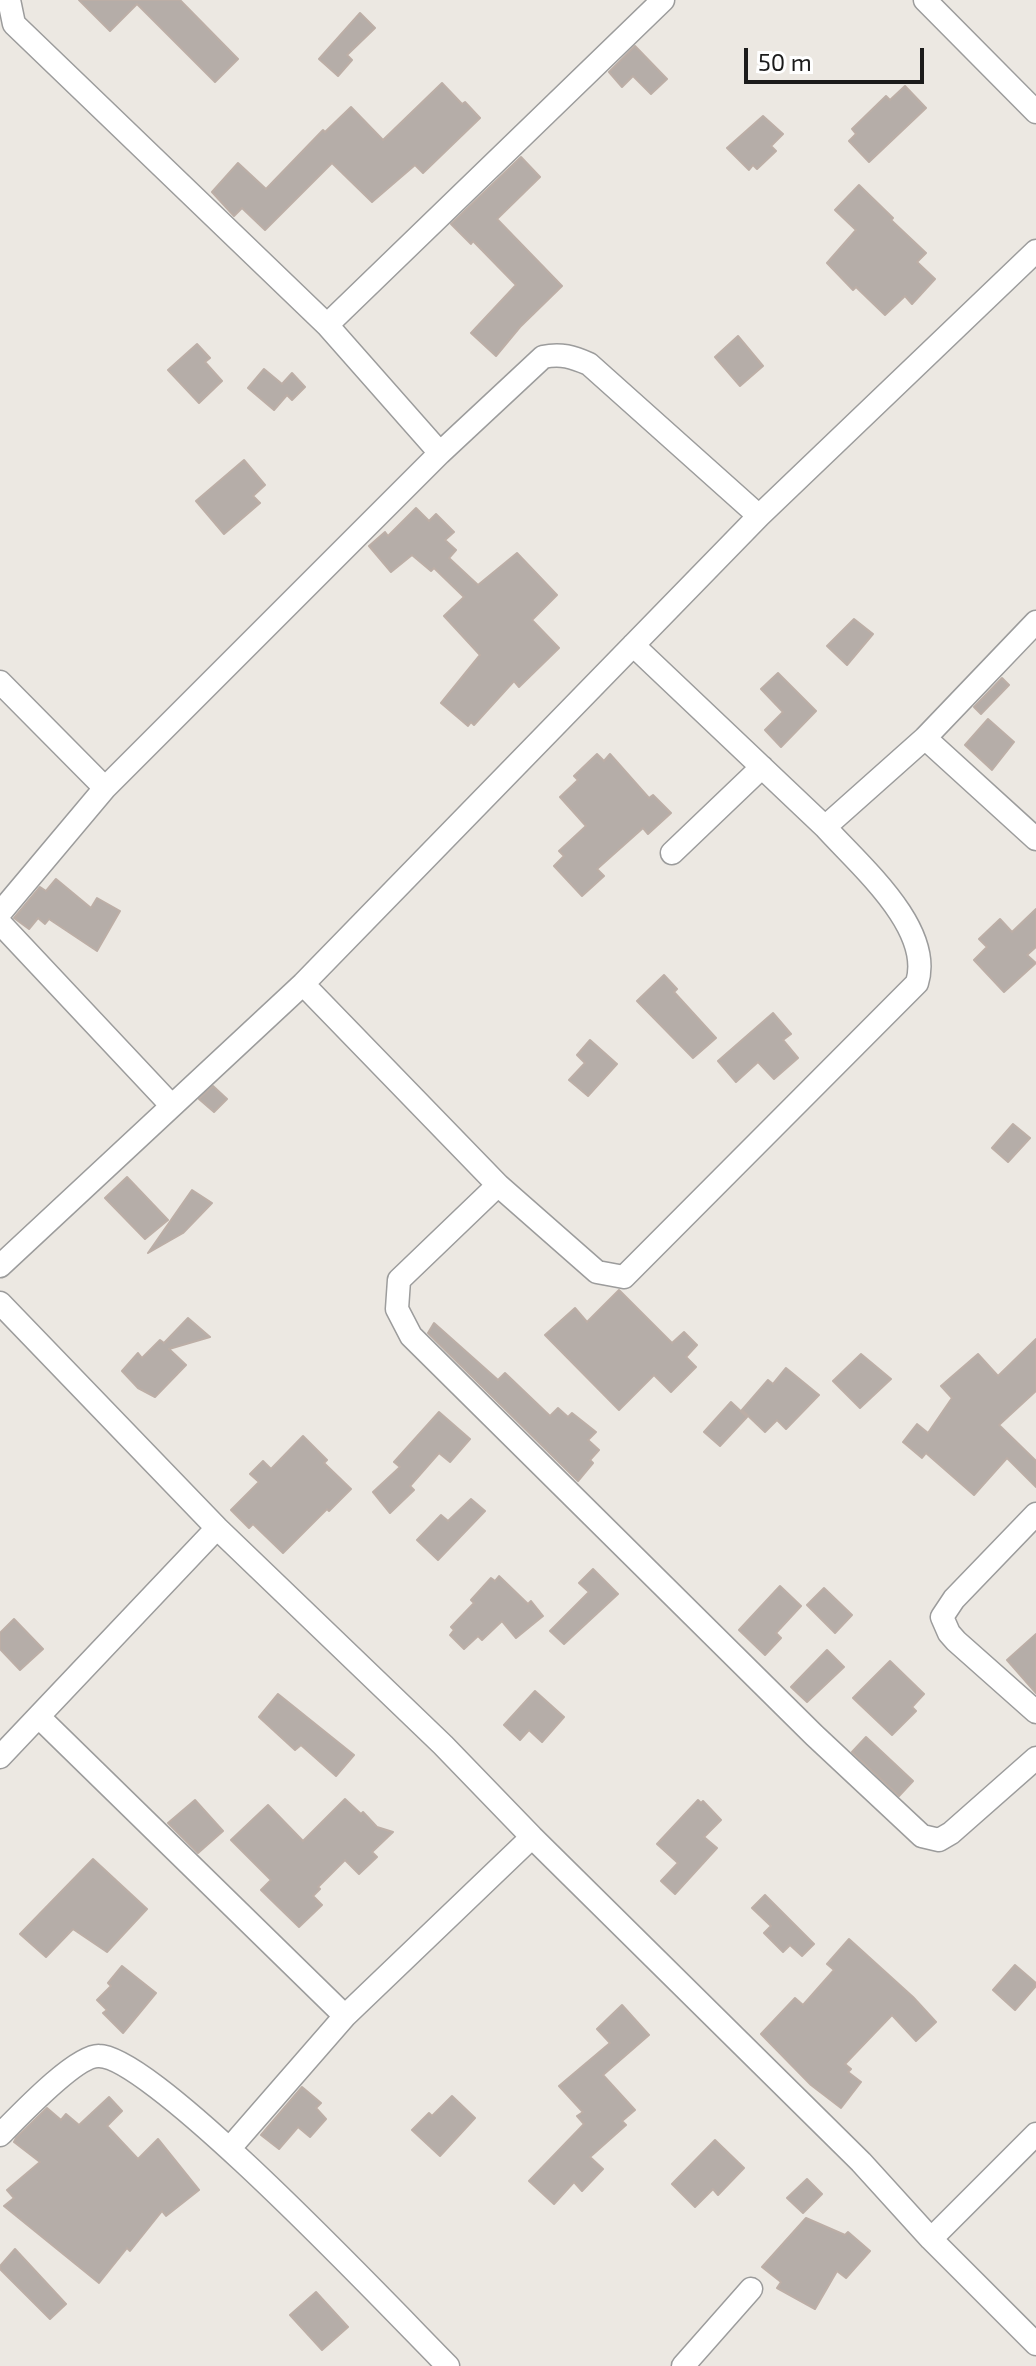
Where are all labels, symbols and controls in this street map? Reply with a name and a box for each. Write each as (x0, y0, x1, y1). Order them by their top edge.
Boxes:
scale bar (748, 32, 928, 82)
text: 50 m (758, 47, 812, 76)

